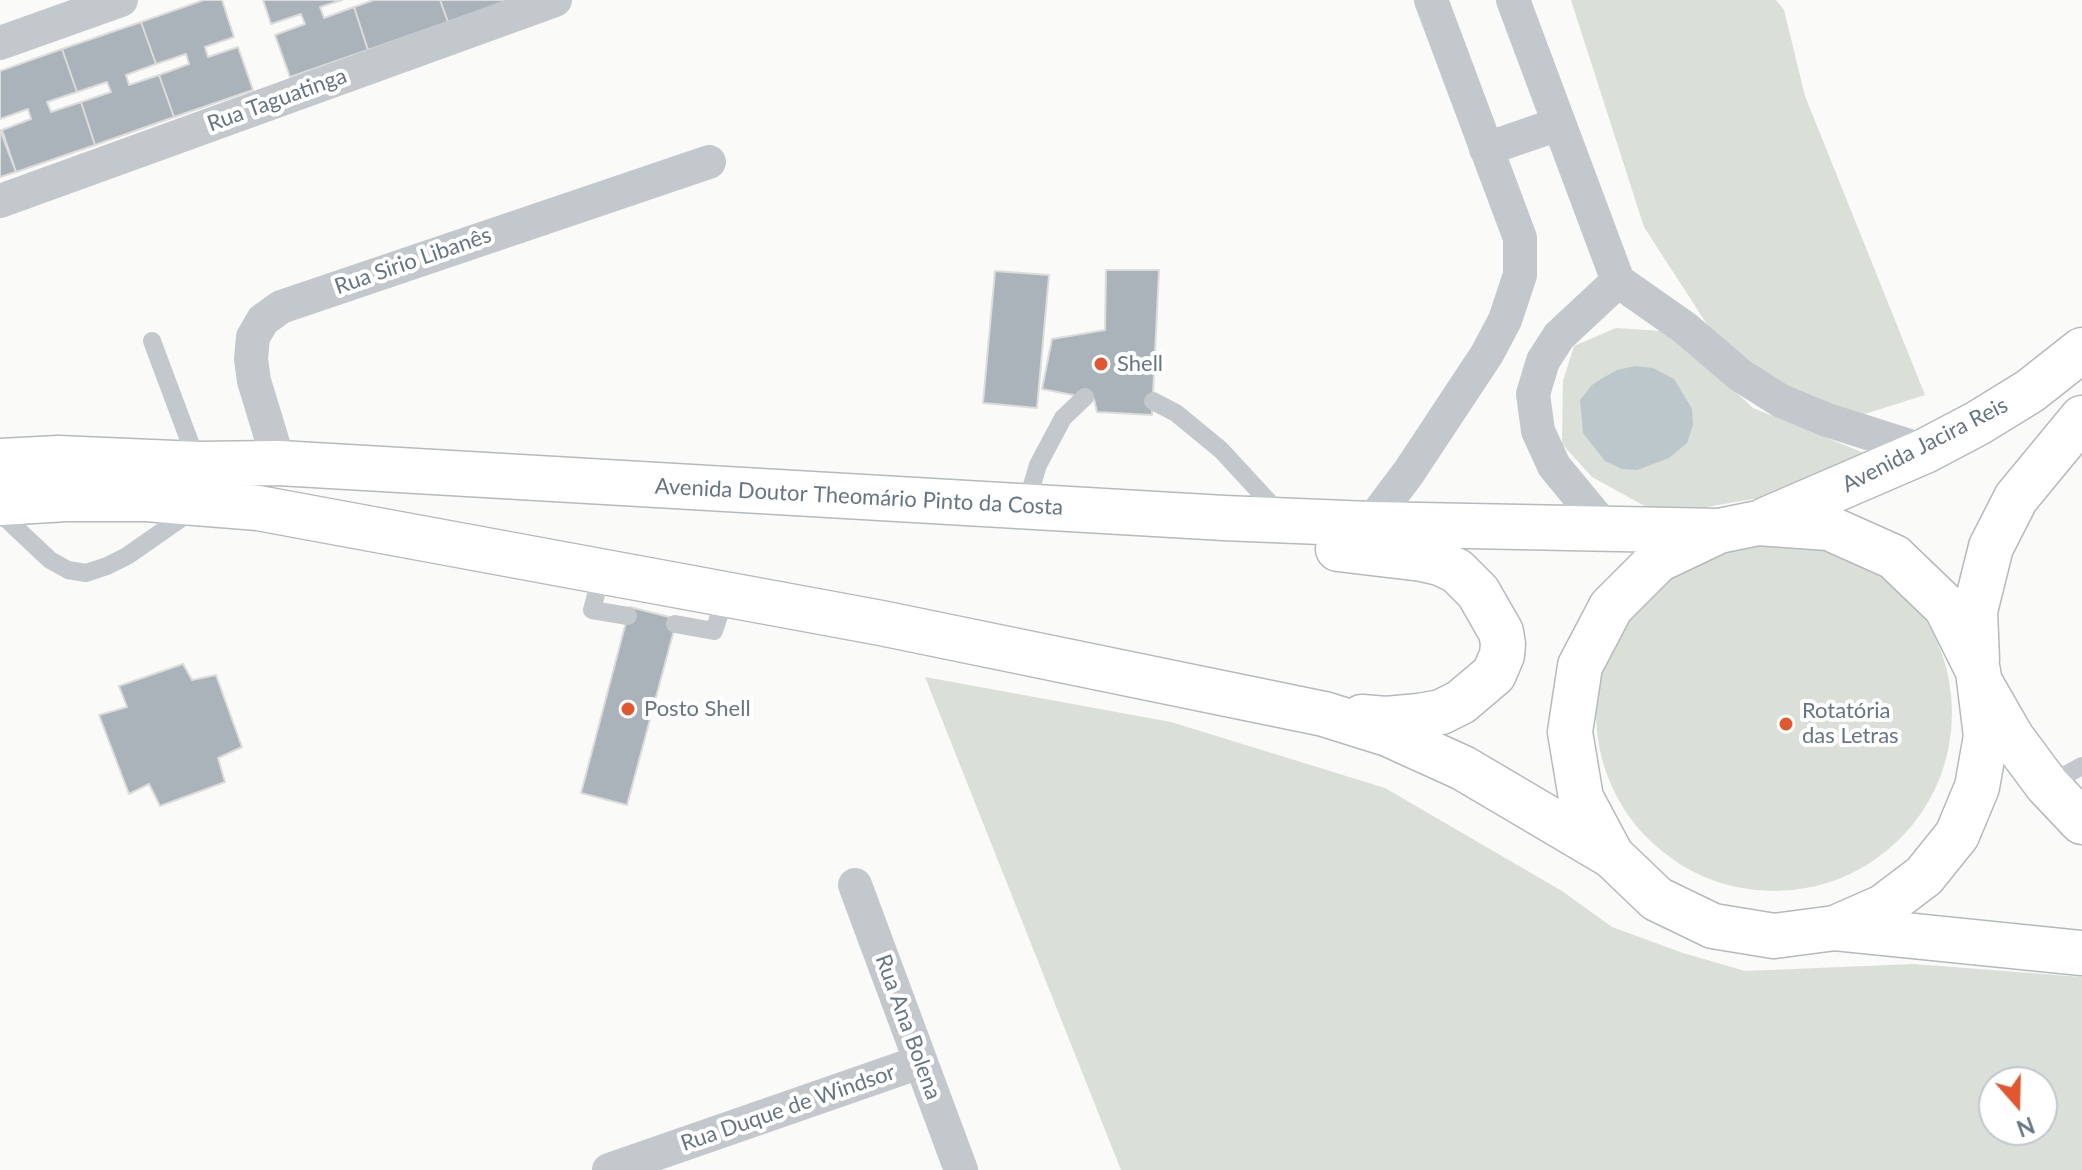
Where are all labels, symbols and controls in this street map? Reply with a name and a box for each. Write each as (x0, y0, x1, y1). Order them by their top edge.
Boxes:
street label: Rua Taguatinga (204, 63, 350, 137)
street label: Rua Sirio Libanês (331, 222, 495, 300)
place label: Shell (1117, 351, 1163, 377)
marker: Shell (1092, 355, 1110, 373)
street label: Avenida Jacira Reis (1838, 392, 2012, 498)
street label: Avenida Doutor Theomário Pinto da Costa (654, 473, 1064, 521)
place label: Posto Shell (644, 696, 751, 722)
place label: Rotatória das Letras (1802, 698, 1899, 750)
marker: Posto Shell (619, 700, 637, 718)
marker: Rotatória das Letras (1777, 715, 1795, 733)
street label: Rua Ana Bolena (870, 951, 946, 1103)
street label: Rua Duque de Windsor (677, 1059, 899, 1157)
north arrow (1978, 1066, 2058, 1146)
text: N (2013, 1112, 2038, 1143)

